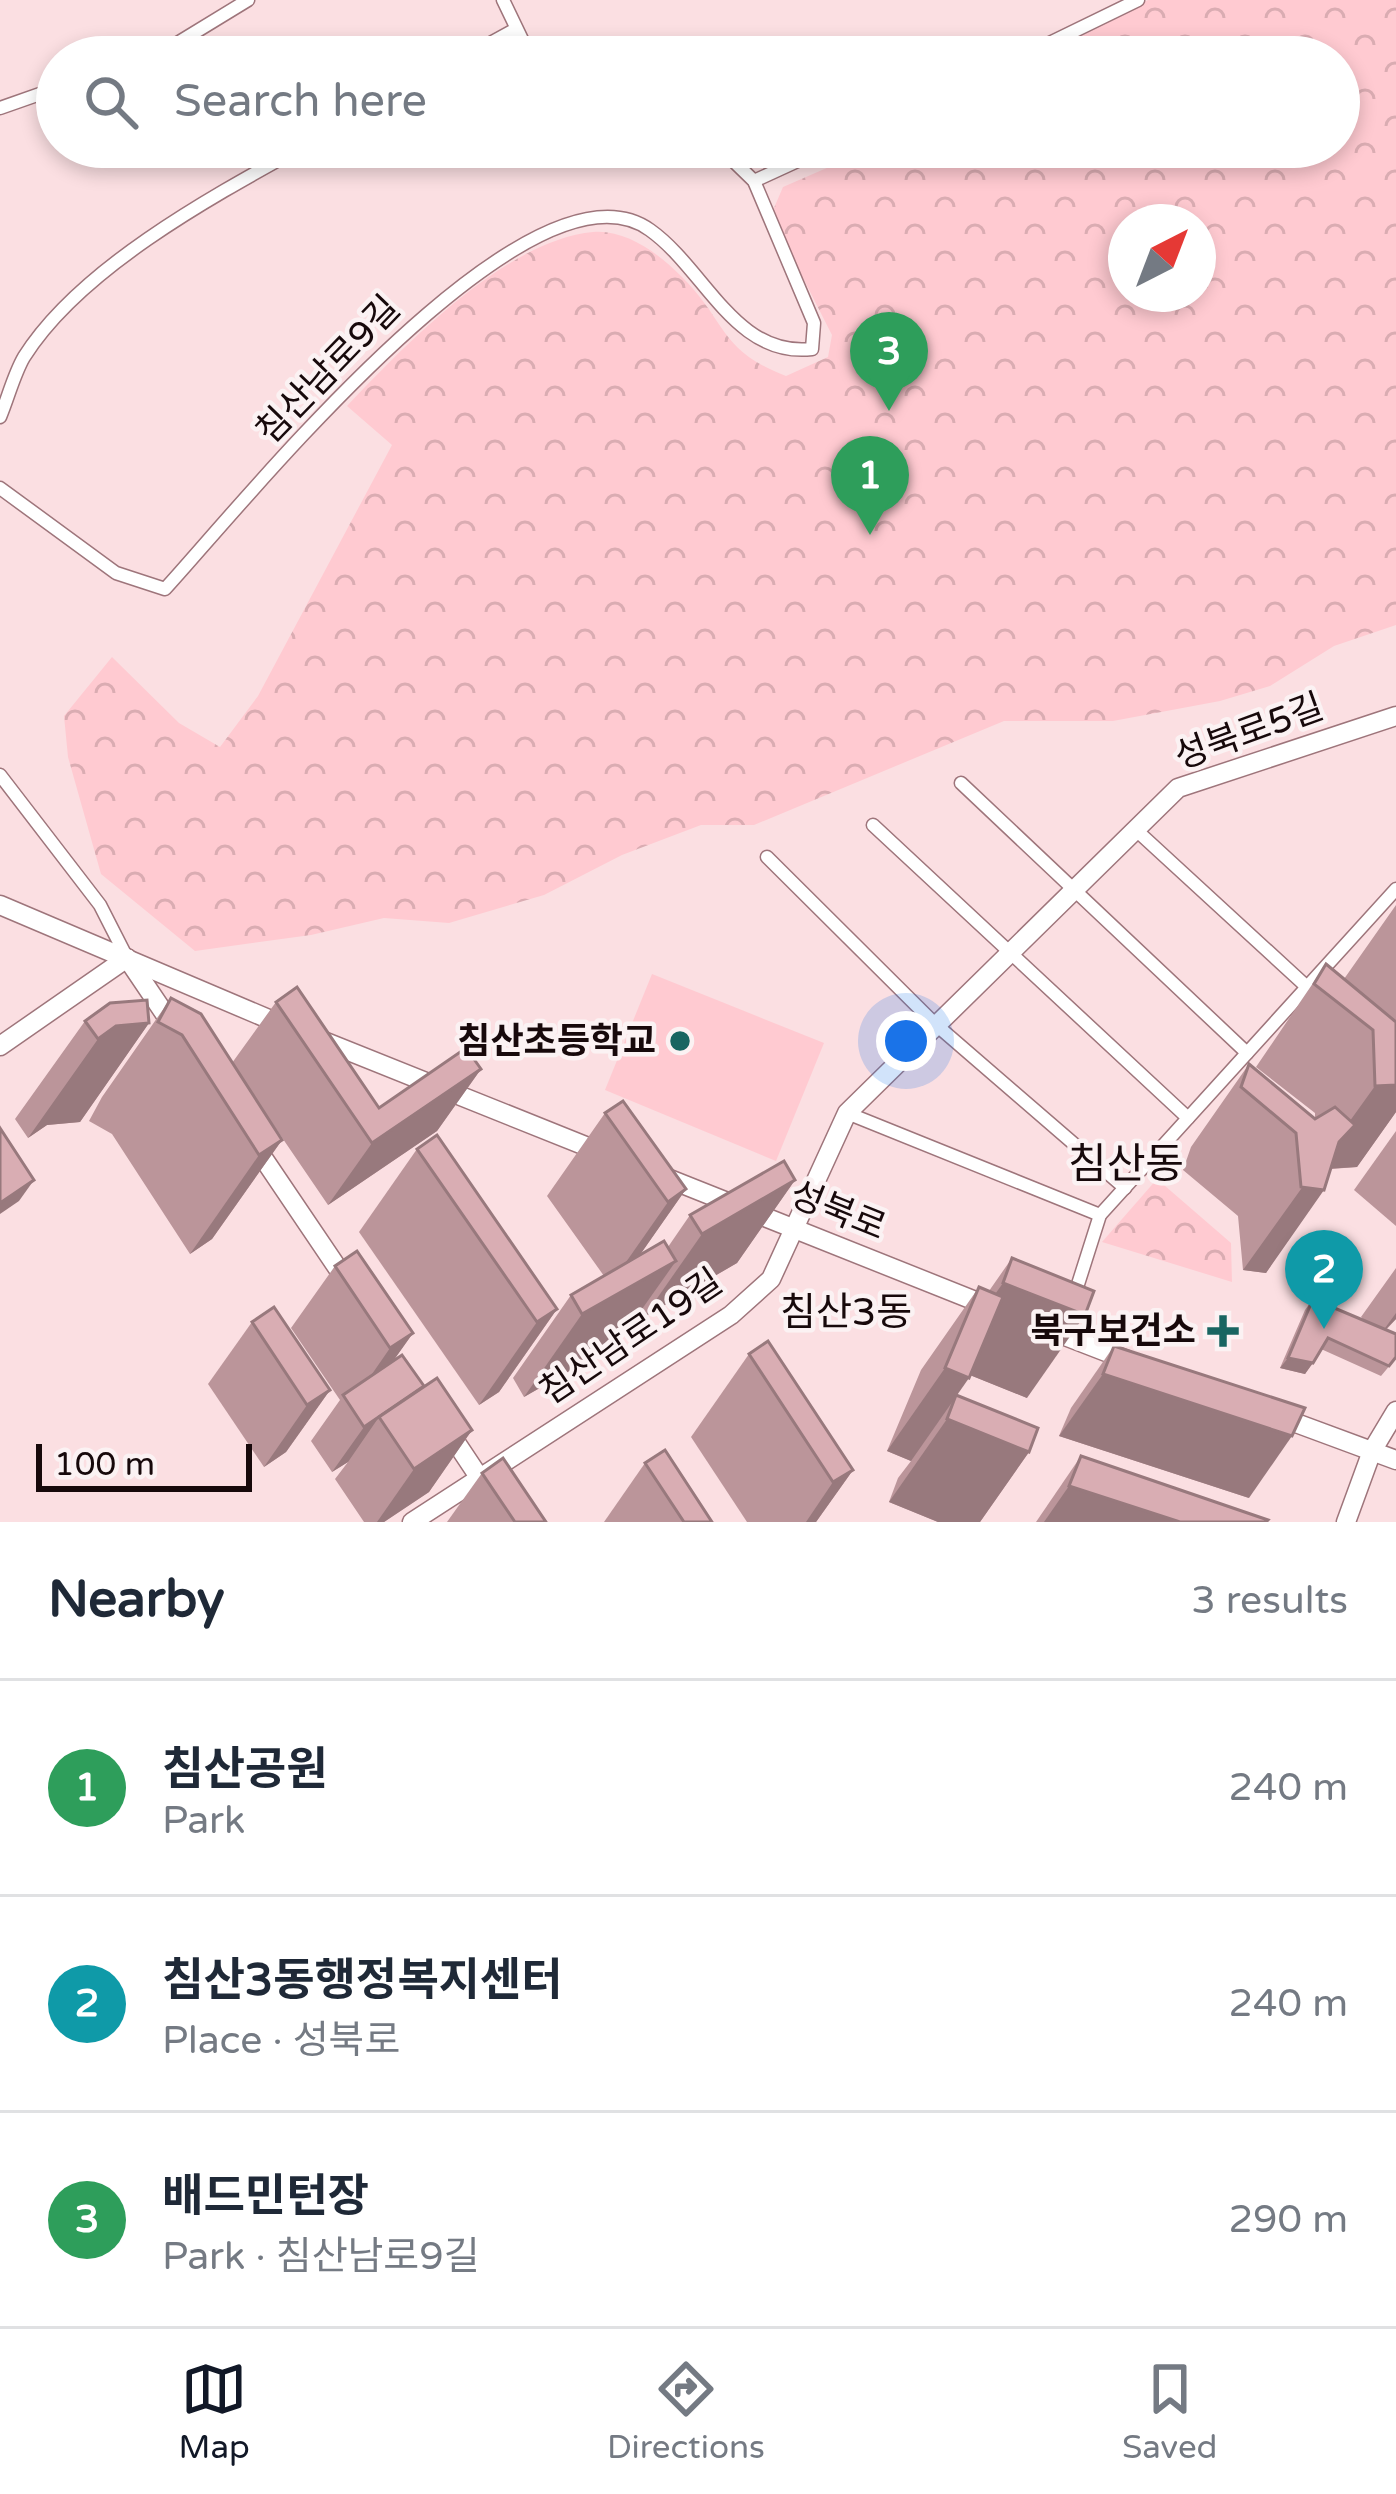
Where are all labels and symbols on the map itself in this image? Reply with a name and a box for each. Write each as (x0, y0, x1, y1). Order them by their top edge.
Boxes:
north arrow (1108, 204, 1216, 312)
street label: 침산남로9길 (247, 287, 409, 453)
pin: 3 (850, 312, 928, 411)
pin: 1 (831, 436, 909, 535)
street label: 성북로5길 (1169, 685, 1329, 779)
your location (876, 1011, 936, 1071)
place label: 침산초등학교 (457, 1020, 656, 1063)
marker: 침산초등학교 (667, 1028, 693, 1054)
district label: 침산동 (1068, 1139, 1184, 1190)
street label: 성북로 (784, 1172, 892, 1250)
pin: 2 (1285, 1230, 1363, 1329)
street label: 침산남로19길 (532, 1260, 730, 1414)
district label: 침산3동 (780, 1289, 912, 1336)
place label: 북구보건소 (1030, 1310, 1196, 1353)
marker: 북구보건소 (1207, 1315, 1239, 1347)
scale bar (36, 1438, 252, 1491)

